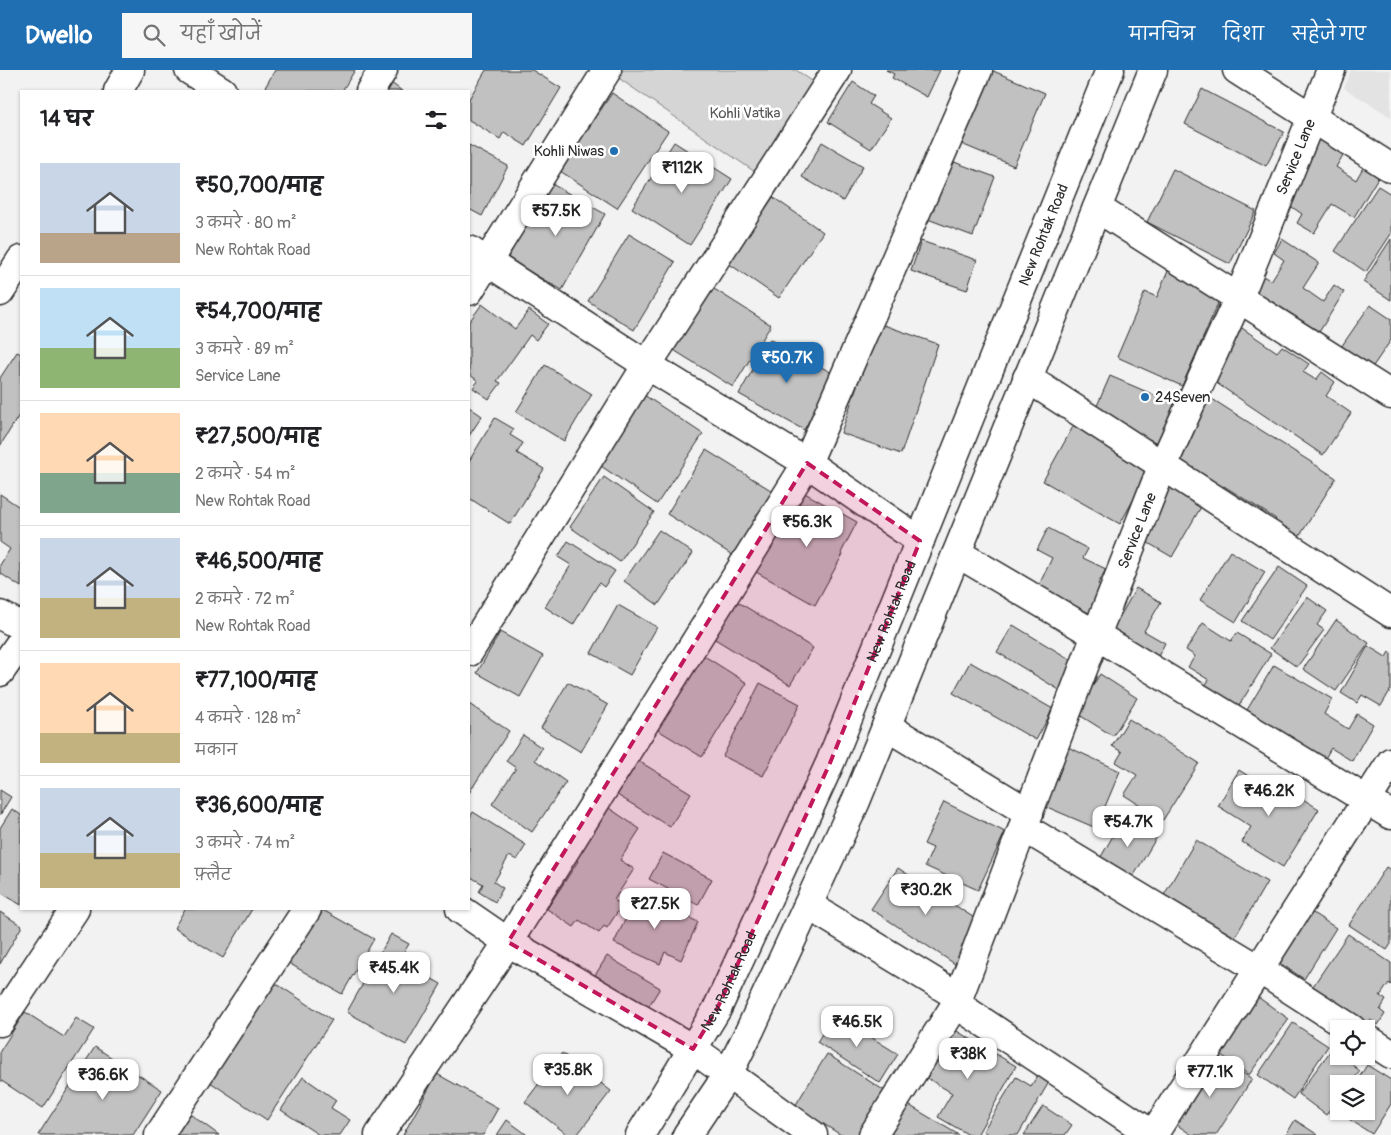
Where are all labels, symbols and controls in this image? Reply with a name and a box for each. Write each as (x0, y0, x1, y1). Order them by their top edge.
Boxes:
search box (122, 13, 472, 58)
text: Dwello (25, 21, 92, 50)
icon: search (140, 21, 168, 49)
text: यहाँ खोजें (180, 22, 261, 46)
text: मानचित्र (1129, 23, 1195, 46)
text: दिशा (1223, 23, 1264, 46)
text: सहेजे गए (1292, 23, 1366, 46)
park label: Kohli Vatika (709, 104, 781, 123)
text: 14 घर (40, 106, 93, 133)
icon: filters (422, 106, 450, 134)
street label: Service Lane (1272, 116, 1320, 198)
place label: Kohli Niwas (534, 142, 604, 161)
marker: Kohli Niwas (608, 145, 620, 157)
pin: ₹112K (647, 152, 717, 194)
text: ₹112K (662, 158, 702, 178)
text: ₹50,700/माह (195, 172, 323, 199)
street label: New Rohtak Road (1015, 181, 1073, 289)
icon: home (80, 183, 140, 243)
pin: ₹57.5K (515, 194, 597, 237)
text: ₹57.5K (532, 201, 580, 221)
text: 3 कमरे · 80 m² (195, 213, 297, 233)
text: New Rohtak Road (195, 240, 311, 260)
text: ₹54,700/माह (195, 298, 321, 325)
icon: home (80, 308, 140, 368)
text: 3 कमरे · 89 m² (195, 339, 294, 359)
pin: ₹50.7K (746, 342, 828, 384)
text: ₹50.7K (762, 348, 812, 368)
text: Service Lane (195, 366, 280, 386)
place label: 24Seven (1155, 388, 1211, 407)
marker: 24Seven (1139, 391, 1151, 403)
text: ₹27,500/माह (195, 423, 320, 450)
icon: home (80, 433, 140, 493)
text: 2 कमरे · 54 m² (195, 464, 296, 484)
street label: Service Lane (1114, 489, 1161, 571)
text: New Rohtak Road (195, 491, 311, 511)
pin: ₹56.3K (766, 506, 848, 548)
text: ₹56.3K (782, 512, 832, 532)
text: ₹46,500/माह (195, 548, 322, 575)
icon: home (80, 558, 140, 618)
street label: New Rohtak Road (863, 558, 921, 665)
text: 2 कमरे · 72 m² (195, 589, 295, 609)
text: New Rohtak Road (195, 616, 311, 636)
text: ₹77,100/माह (195, 667, 317, 694)
icon: home (80, 683, 140, 743)
text: 4 कमरे · 128 m² (195, 708, 301, 728)
text: मकान (195, 740, 237, 760)
pin: ₹46.2K (1228, 774, 1310, 817)
text: ₹46.2K (1244, 781, 1294, 801)
text: ₹36,600/माह (195, 792, 322, 819)
pin: ₹54.7K (1087, 806, 1169, 848)
icon: home (80, 808, 140, 868)
text: ₹54.7K (1103, 812, 1153, 832)
text: 3 कमरे · 74 m² (195, 833, 295, 853)
text: फ़्लैट (195, 865, 231, 885)
pin: ₹30.2K (885, 874, 967, 916)
text: ₹30.2K (900, 880, 952, 900)
pin: ₹27.5K (614, 888, 696, 930)
text: ₹27.5K (631, 894, 679, 914)
street label: New Rohtak Road (697, 928, 761, 1035)
pin: ₹45.4K (353, 952, 435, 994)
text: ₹45.4K (369, 958, 419, 978)
pin: ₹46.5K (816, 1006, 898, 1048)
text: ₹46.5K (832, 1012, 882, 1032)
map controls (1330, 1020, 1375, 1120)
button: locate (1330, 1020, 1375, 1065)
pin: ₹38K (938, 1038, 998, 1080)
text: ₹38K (950, 1044, 986, 1064)
pin: ₹35.8K (527, 1054, 609, 1096)
pin: ₹77.1K (1169, 1056, 1251, 1098)
pin: ₹36.6K (62, 1058, 144, 1101)
text: ₹35.8K (544, 1060, 592, 1080)
text: ₹77.1K (1187, 1062, 1233, 1082)
text: ₹36.6K (78, 1065, 128, 1085)
button: layers (1330, 1075, 1375, 1120)

